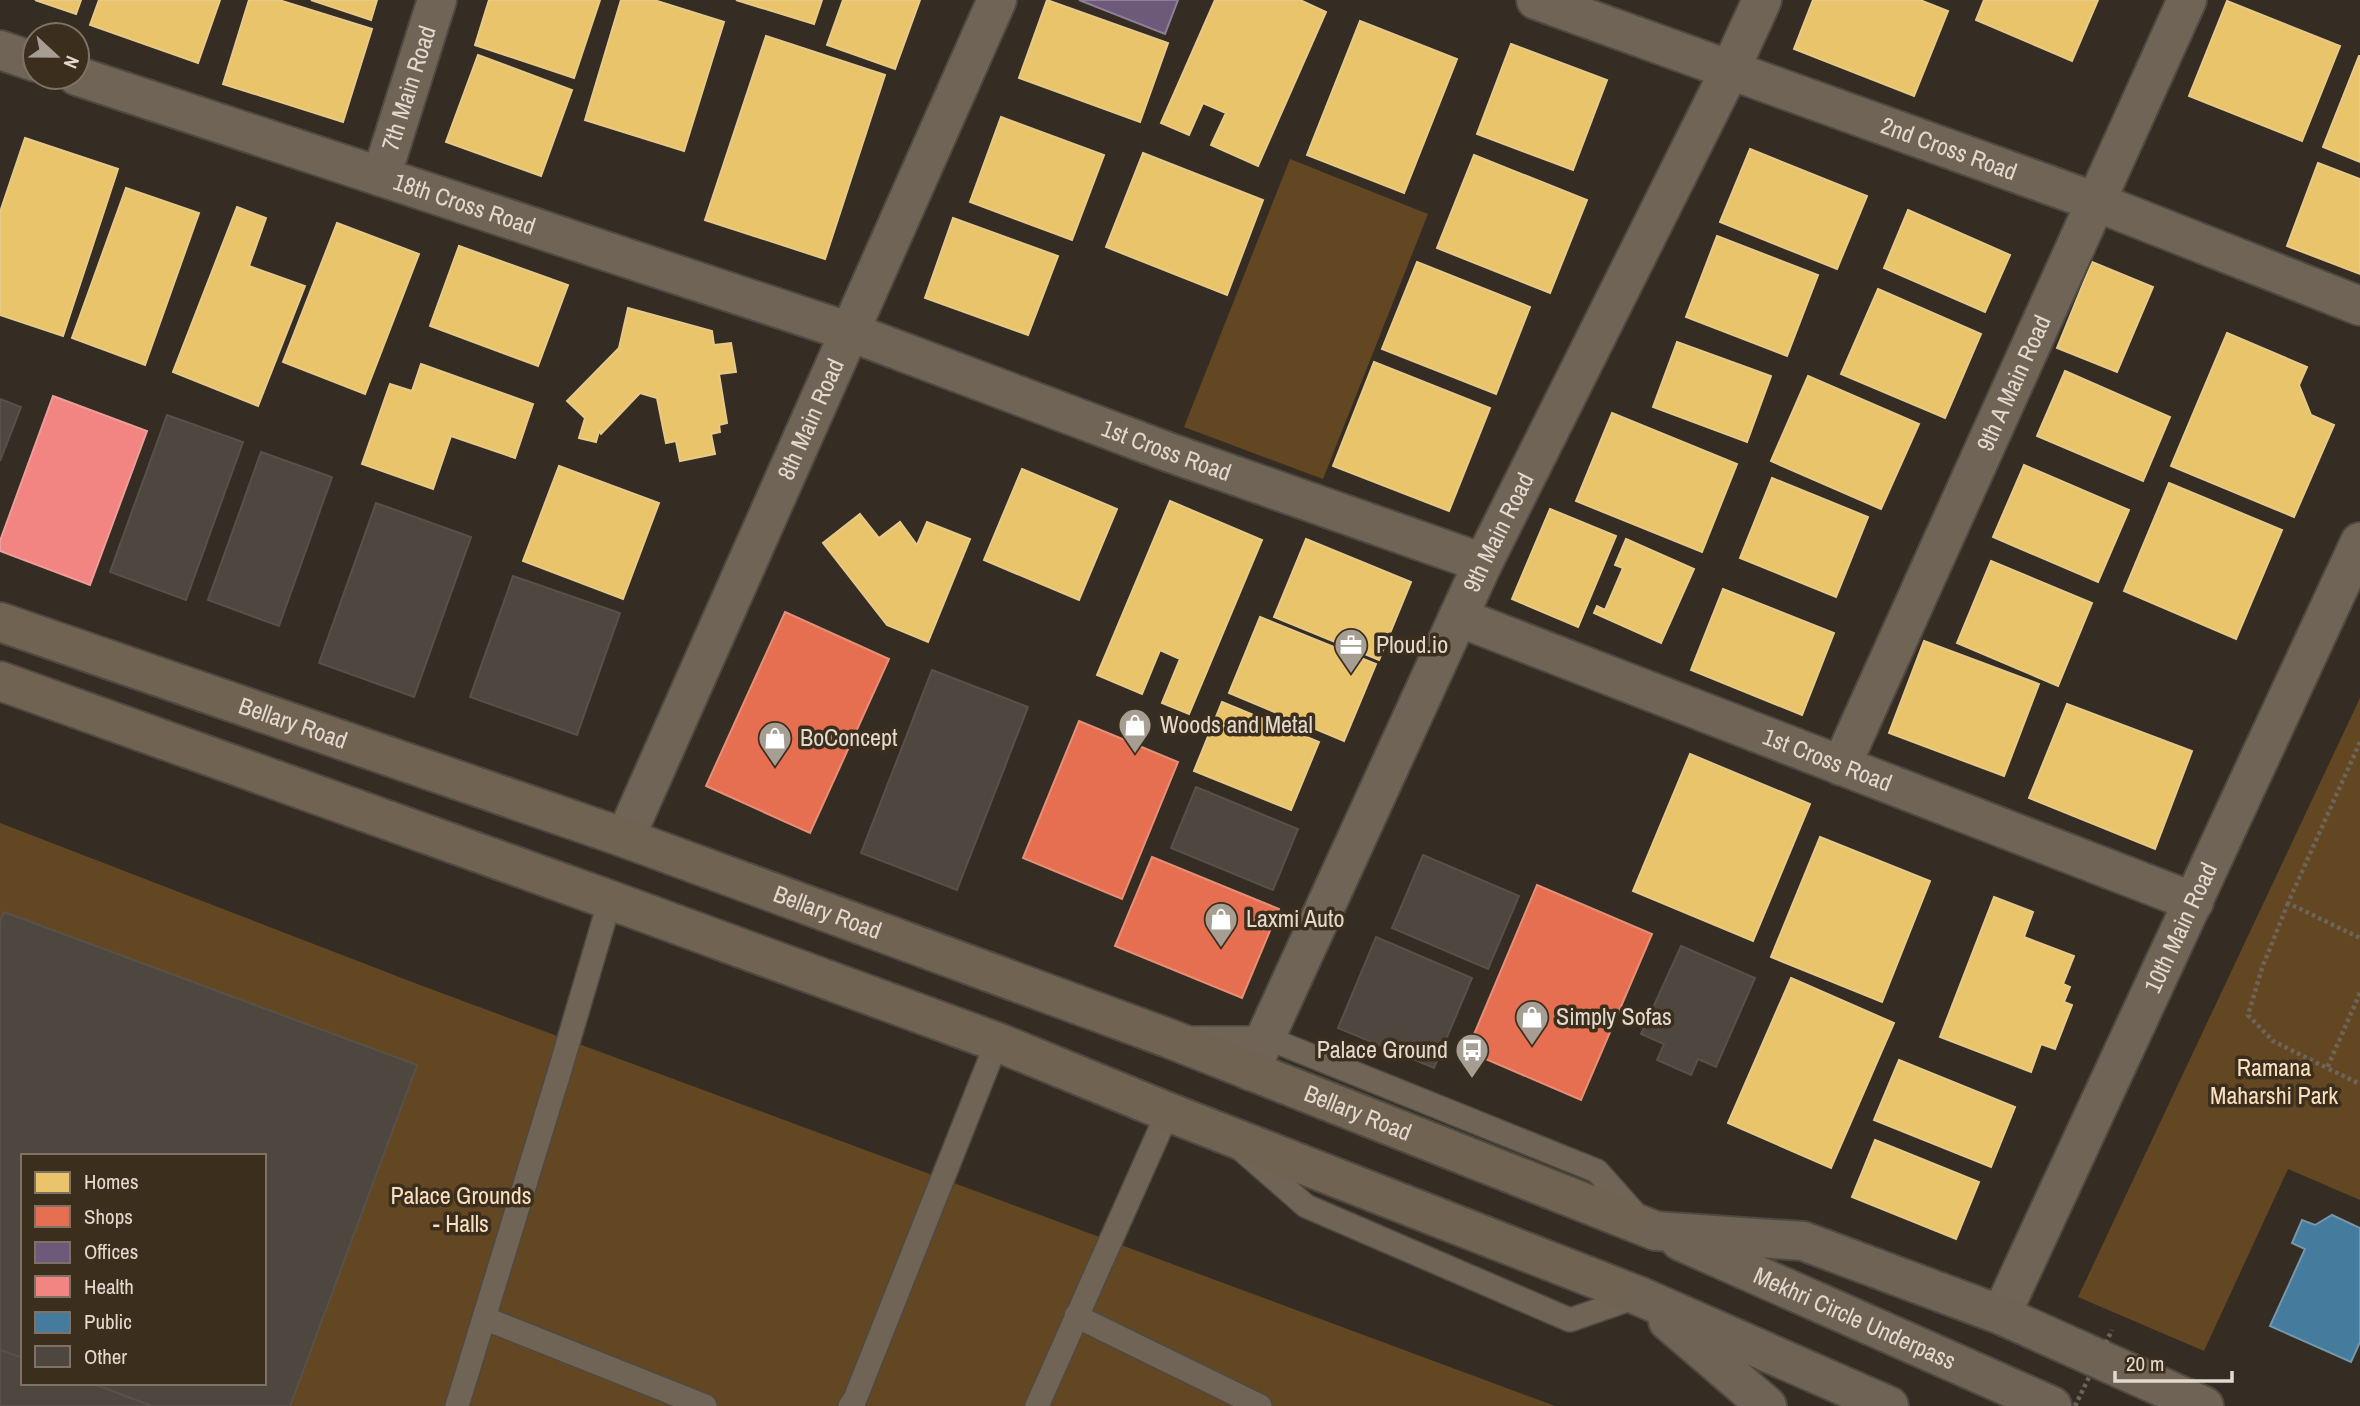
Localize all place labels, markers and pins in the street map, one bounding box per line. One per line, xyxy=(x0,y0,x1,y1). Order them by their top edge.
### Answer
office icon: Ploud.io xyxy=(1332,626,1370,675)
place label: Ploud.io xyxy=(1376,628,1448,660)
shop icon: Woods and Metal xyxy=(1116,706,1154,755)
place label: Woods and Metal xyxy=(1160,708,1313,740)
shop icon: BoConcept xyxy=(756,719,794,768)
place label: BoConcept xyxy=(800,721,898,753)
shop icon: Laxmi Auto xyxy=(1202,900,1240,949)
place label: Laxmi Auto xyxy=(1246,902,1344,934)
shop icon: Simply Sofas xyxy=(1513,998,1551,1047)
place label: Simply Sofas xyxy=(1556,1000,1672,1032)
bus stop icon: Palace Ground xyxy=(1453,1031,1491,1080)
place label: Palace Ground xyxy=(1317,1033,1448,1065)

